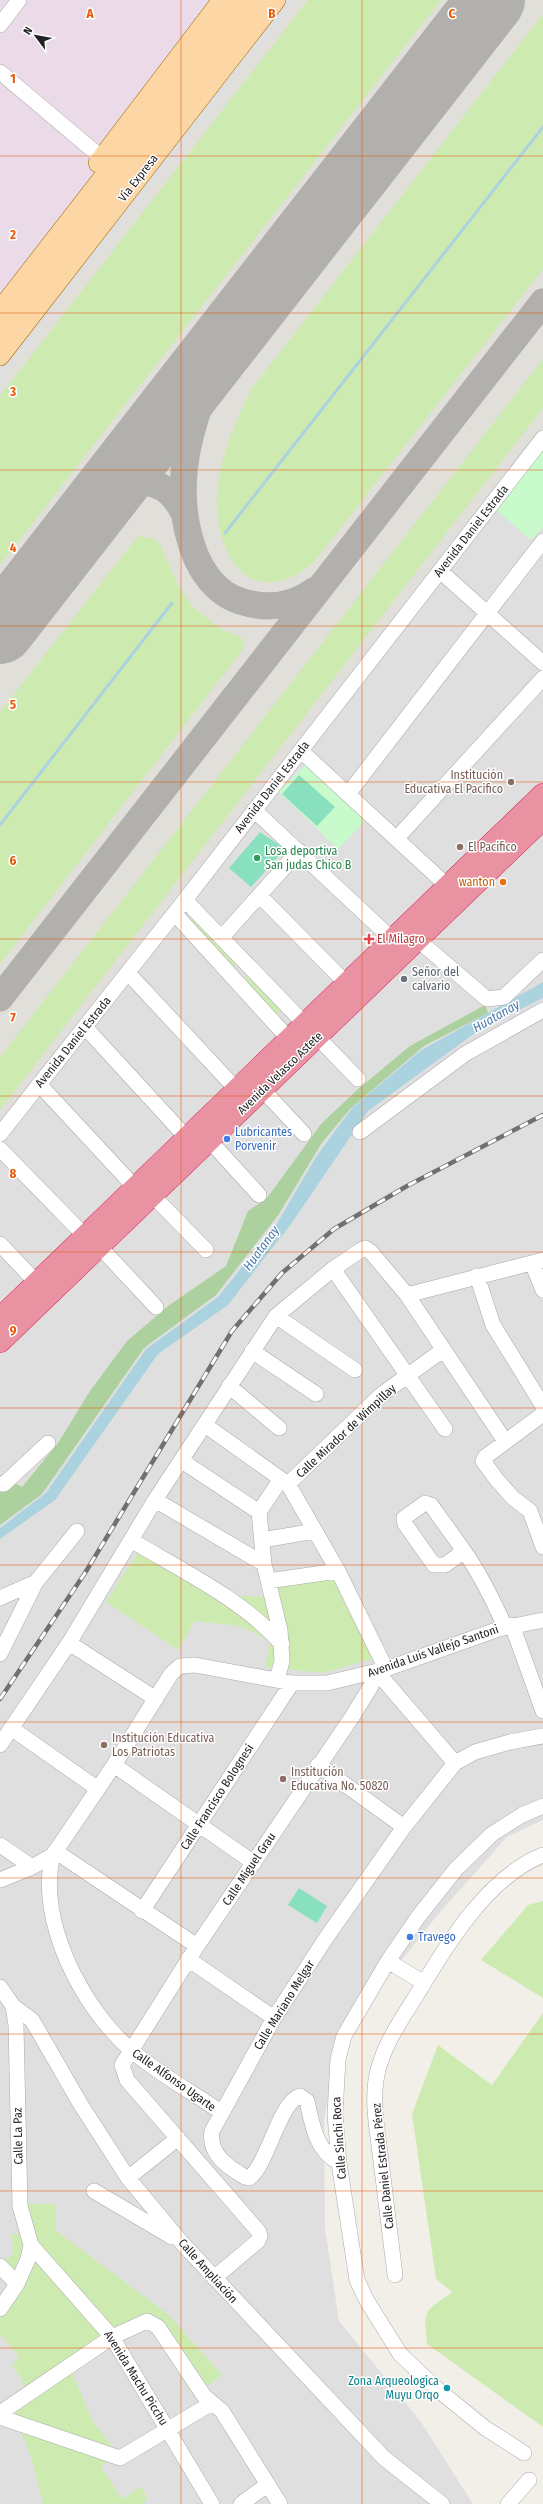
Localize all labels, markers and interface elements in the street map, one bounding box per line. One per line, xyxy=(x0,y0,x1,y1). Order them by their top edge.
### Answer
text: A xyxy=(85,6,94,21)
text: B xyxy=(268,6,276,21)
text: C xyxy=(449,6,456,21)
north arrow xyxy=(16,16,56,56)
text: N xyxy=(21,25,35,37)
text: 1 xyxy=(10,71,16,86)
street label: Vía Expresa xyxy=(115,152,161,204)
text: 2 xyxy=(9,227,16,242)
text: 3 xyxy=(9,384,16,399)
street label: Avenida Daniel Estrada xyxy=(431,482,511,580)
text: 4 xyxy=(10,540,17,555)
text: 5 xyxy=(10,697,16,712)
street label: Avenida Daniel Estrada xyxy=(232,738,312,836)
place label: Institución Educativa El Pacifico xyxy=(404,768,503,796)
marker: Institución Educativa El Pacifico xyxy=(506,777,516,787)
place label: El Pacifico xyxy=(468,840,517,854)
marker: El Pacifico xyxy=(455,842,465,852)
place label: Losa deportiva San judas Chico B xyxy=(265,844,352,872)
text: 6 xyxy=(10,853,17,868)
marker: Losa deportiva San judas Chico B xyxy=(252,853,262,863)
place label: wanton xyxy=(459,875,495,889)
marker: wanton xyxy=(498,877,508,887)
place label: El Milagro xyxy=(377,932,425,946)
marker: El Milagro xyxy=(364,934,374,944)
place label: Señor del calvario xyxy=(412,965,459,993)
marker: Señor del calvario xyxy=(399,974,409,984)
street label: Avenida Daniel Estrada xyxy=(32,994,114,1090)
water label: Huatanay xyxy=(470,996,523,1035)
text: 7 xyxy=(10,1010,16,1025)
street label: Avenida Velasco Astete xyxy=(235,1029,325,1117)
place label: Lubricantes Porvenir xyxy=(235,1125,292,1153)
marker: Lubricantes Porvenir xyxy=(222,1134,232,1144)
text: 8 xyxy=(10,1166,17,1181)
water label: Huatanay xyxy=(240,1222,283,1273)
text: 9 xyxy=(10,1323,17,1338)
street label: Calle Mirador de Wimpillay xyxy=(293,1381,399,1481)
street label: Avenida Luis Vallejo Santoni xyxy=(366,1622,500,1680)
place label: Institución Educativa Los Patriotas xyxy=(112,1731,214,1759)
marker: Institución Educativa Los Patriotas xyxy=(99,1740,109,1750)
street label: Calle Francisco Bolognesi xyxy=(178,1741,256,1853)
place label: Institución Educativa No. 50820 xyxy=(291,1765,389,1793)
marker: Institución Educativa No. 50820 xyxy=(278,1774,288,1784)
street label: Calle Miguel Grau xyxy=(219,1830,279,1908)
place label: Travego xyxy=(418,1930,456,1944)
marker: Travego xyxy=(405,1932,415,1942)
street label: Calle Mariano Melgar xyxy=(251,1957,318,2052)
street label: Calle Alfonso Ugarte xyxy=(129,2046,219,2114)
street label: Calle Sinchi Roca xyxy=(329,2096,349,2180)
street label: Calle Daniel Estrada Pérez xyxy=(369,2102,397,2230)
street label: Calle La Paz xyxy=(10,2107,25,2165)
street label: Calle Ampliación xyxy=(176,2236,240,2306)
street label: Avenida Machu Picchu xyxy=(101,2328,171,2428)
place label: Zona Arqueologica Muyu Orqo xyxy=(348,2374,439,2402)
marker: Zona Arqueologica Muyu Orqo xyxy=(442,2383,452,2393)

